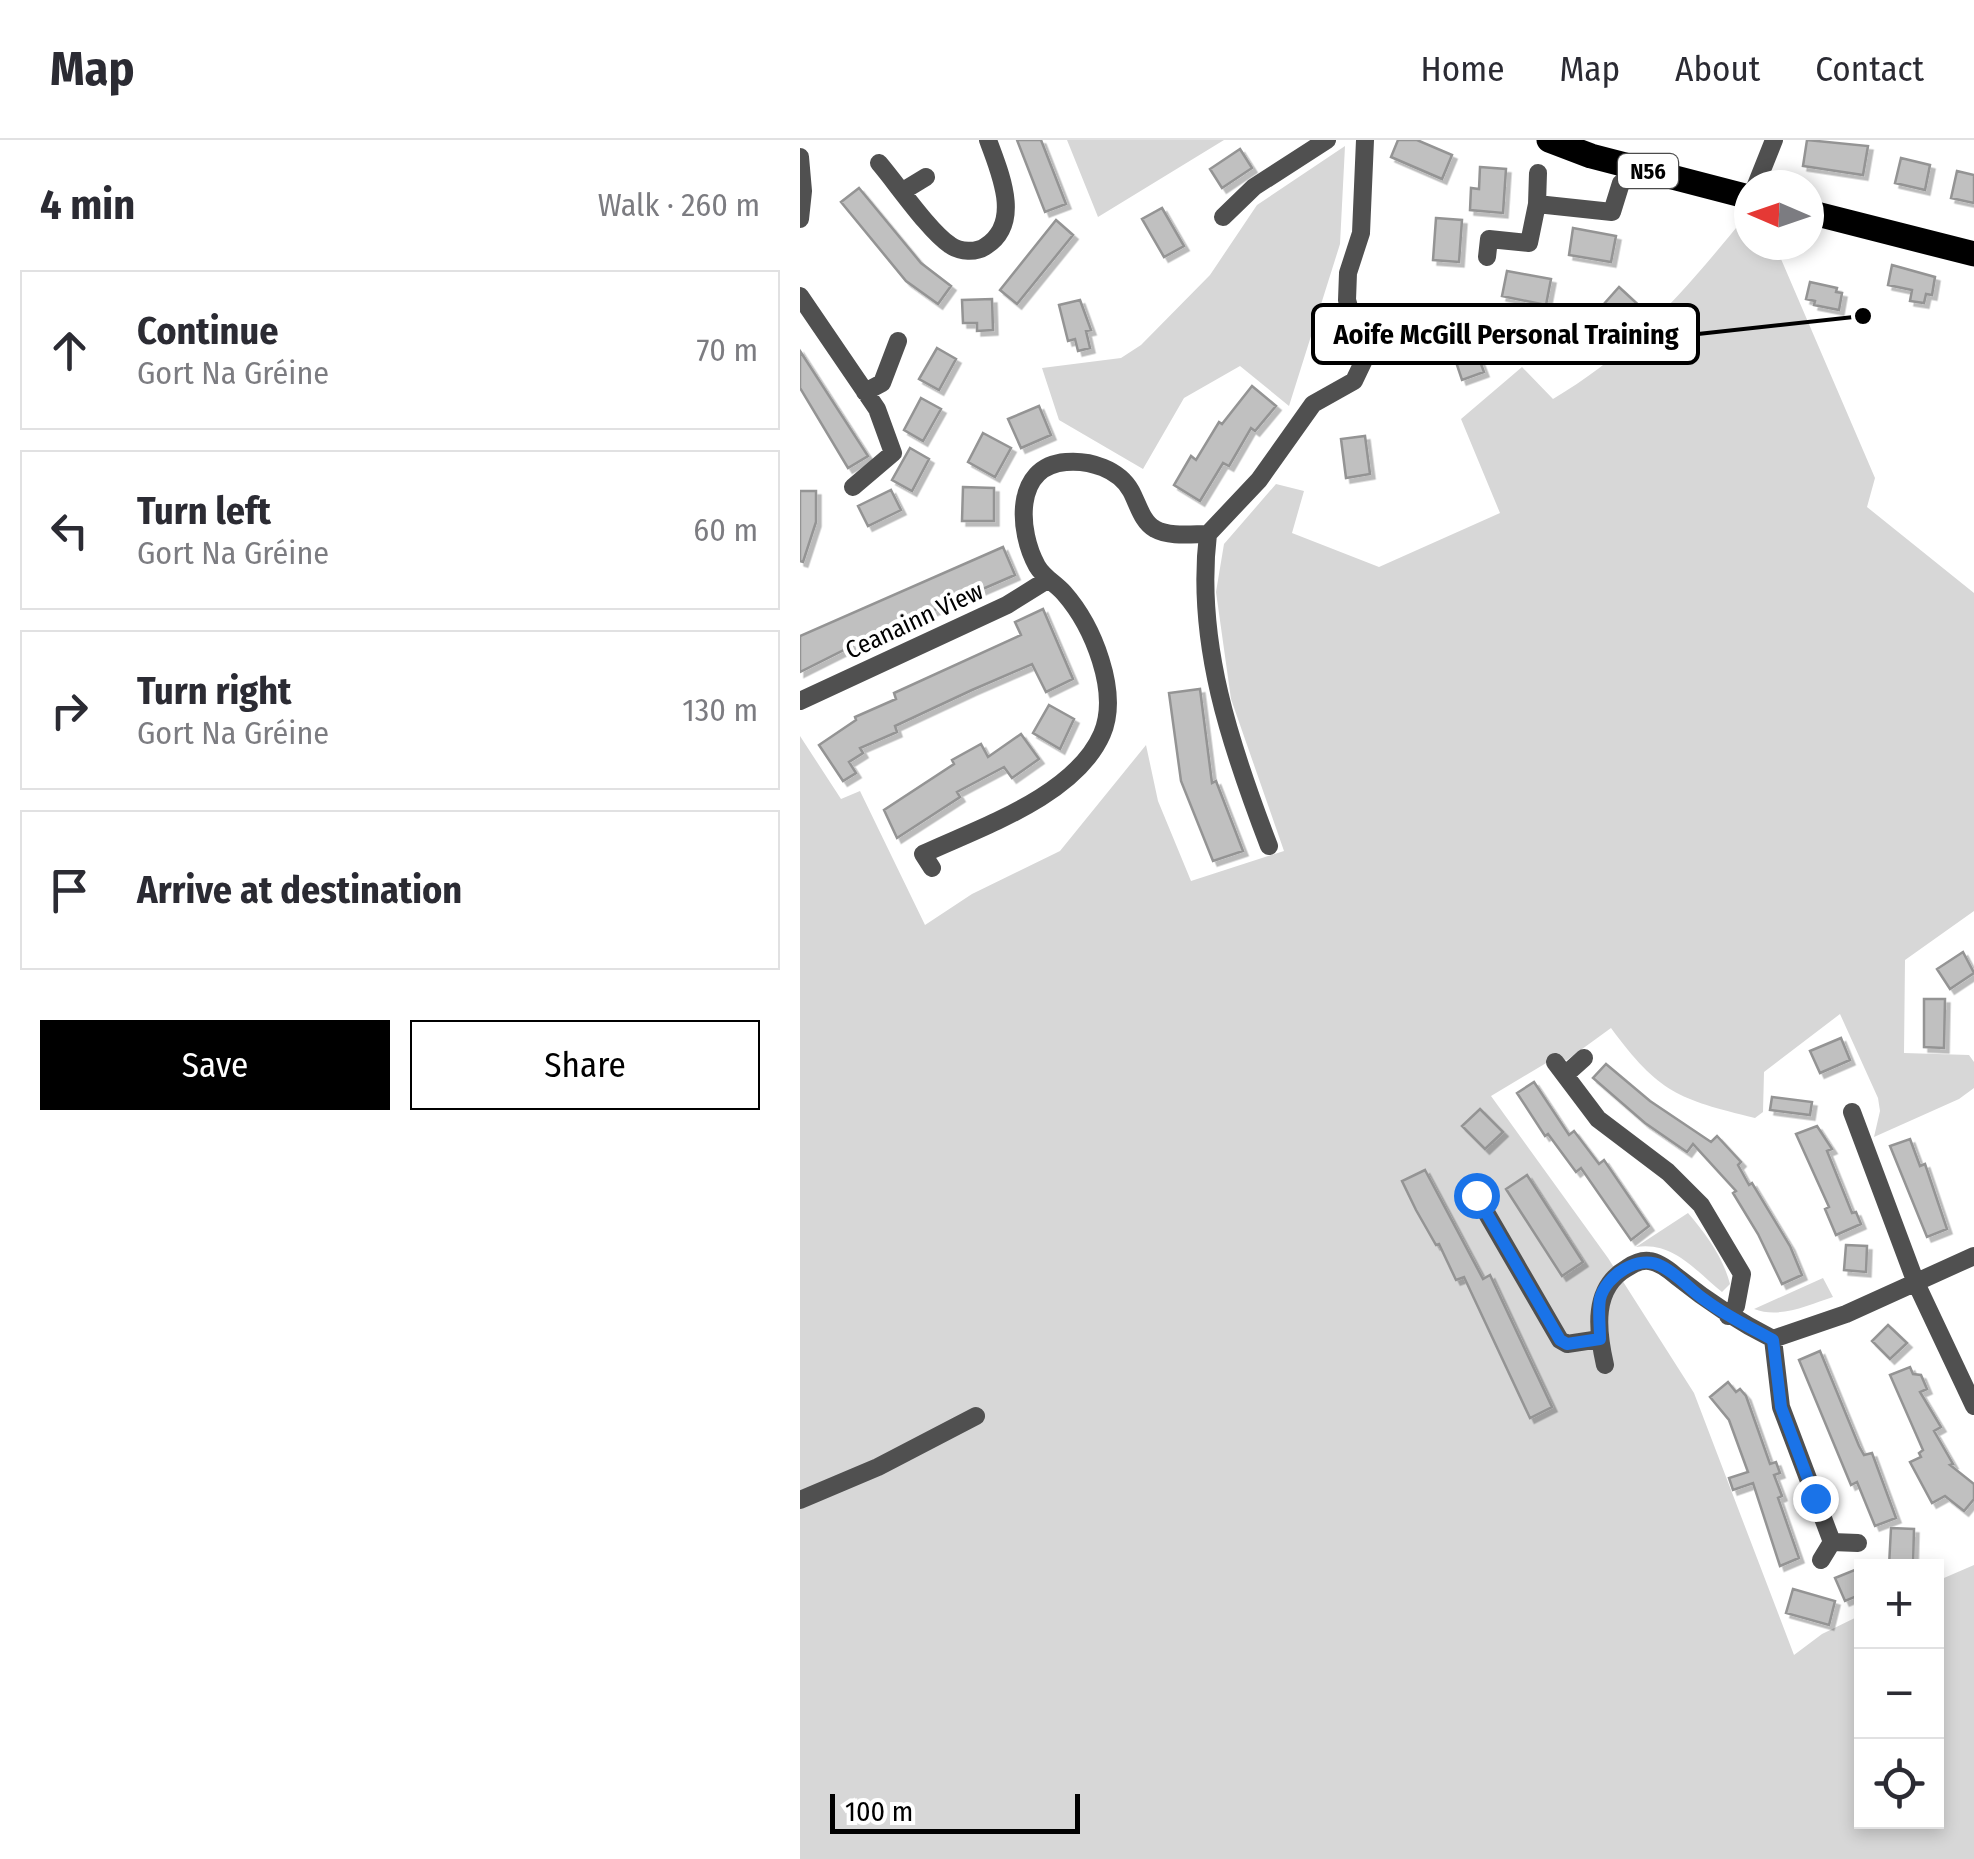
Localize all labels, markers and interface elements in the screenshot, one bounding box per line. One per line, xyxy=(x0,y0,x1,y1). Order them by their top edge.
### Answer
text: Map xyxy=(50,40,134,98)
text: Home xyxy=(1421,48,1504,90)
text: Map xyxy=(1559,48,1620,90)
text: About xyxy=(1675,48,1760,90)
text: Contact xyxy=(1815,48,1924,90)
road number: N56 xyxy=(1618,154,1678,188)
north arrow xyxy=(1734,170,1824,260)
text: 4 min xyxy=(40,180,135,230)
text: Walk · 260 m xyxy=(598,186,760,224)
callout: Aoife McGill Personal Training xyxy=(1313,305,1698,363)
text: Continue xyxy=(137,308,278,354)
text: Aoife McGill Personal Training xyxy=(1332,318,1679,351)
icon: ahead xyxy=(42,323,97,378)
text: 70 m xyxy=(697,331,758,369)
text: Gort Na Gréine xyxy=(137,354,329,392)
text: Turn left xyxy=(137,488,271,534)
icon: left xyxy=(42,503,97,558)
text: 60 m xyxy=(693,511,758,549)
text: Gort Na Gréine xyxy=(137,534,329,572)
street label: Ceanainn View xyxy=(841,576,988,666)
text: Turn right xyxy=(137,668,291,714)
icon: right xyxy=(42,683,97,738)
text: 130 m xyxy=(682,691,758,729)
text: Gort Na Gréine xyxy=(137,714,329,752)
icon: arrive xyxy=(42,863,97,918)
text: Arrive at destination xyxy=(137,867,462,913)
button: Save xyxy=(40,1020,390,1110)
button: Share xyxy=(410,1020,760,1110)
route start xyxy=(1454,1173,1500,1219)
route end xyxy=(1793,1476,1839,1522)
map controls xyxy=(1854,1559,1944,1829)
button: + xyxy=(1854,1559,1944,1649)
button: − xyxy=(1854,1649,1944,1739)
button: locate xyxy=(1854,1739,1944,1829)
scale bar xyxy=(830,1789,1080,1834)
text: 100 m xyxy=(845,1795,913,1828)

